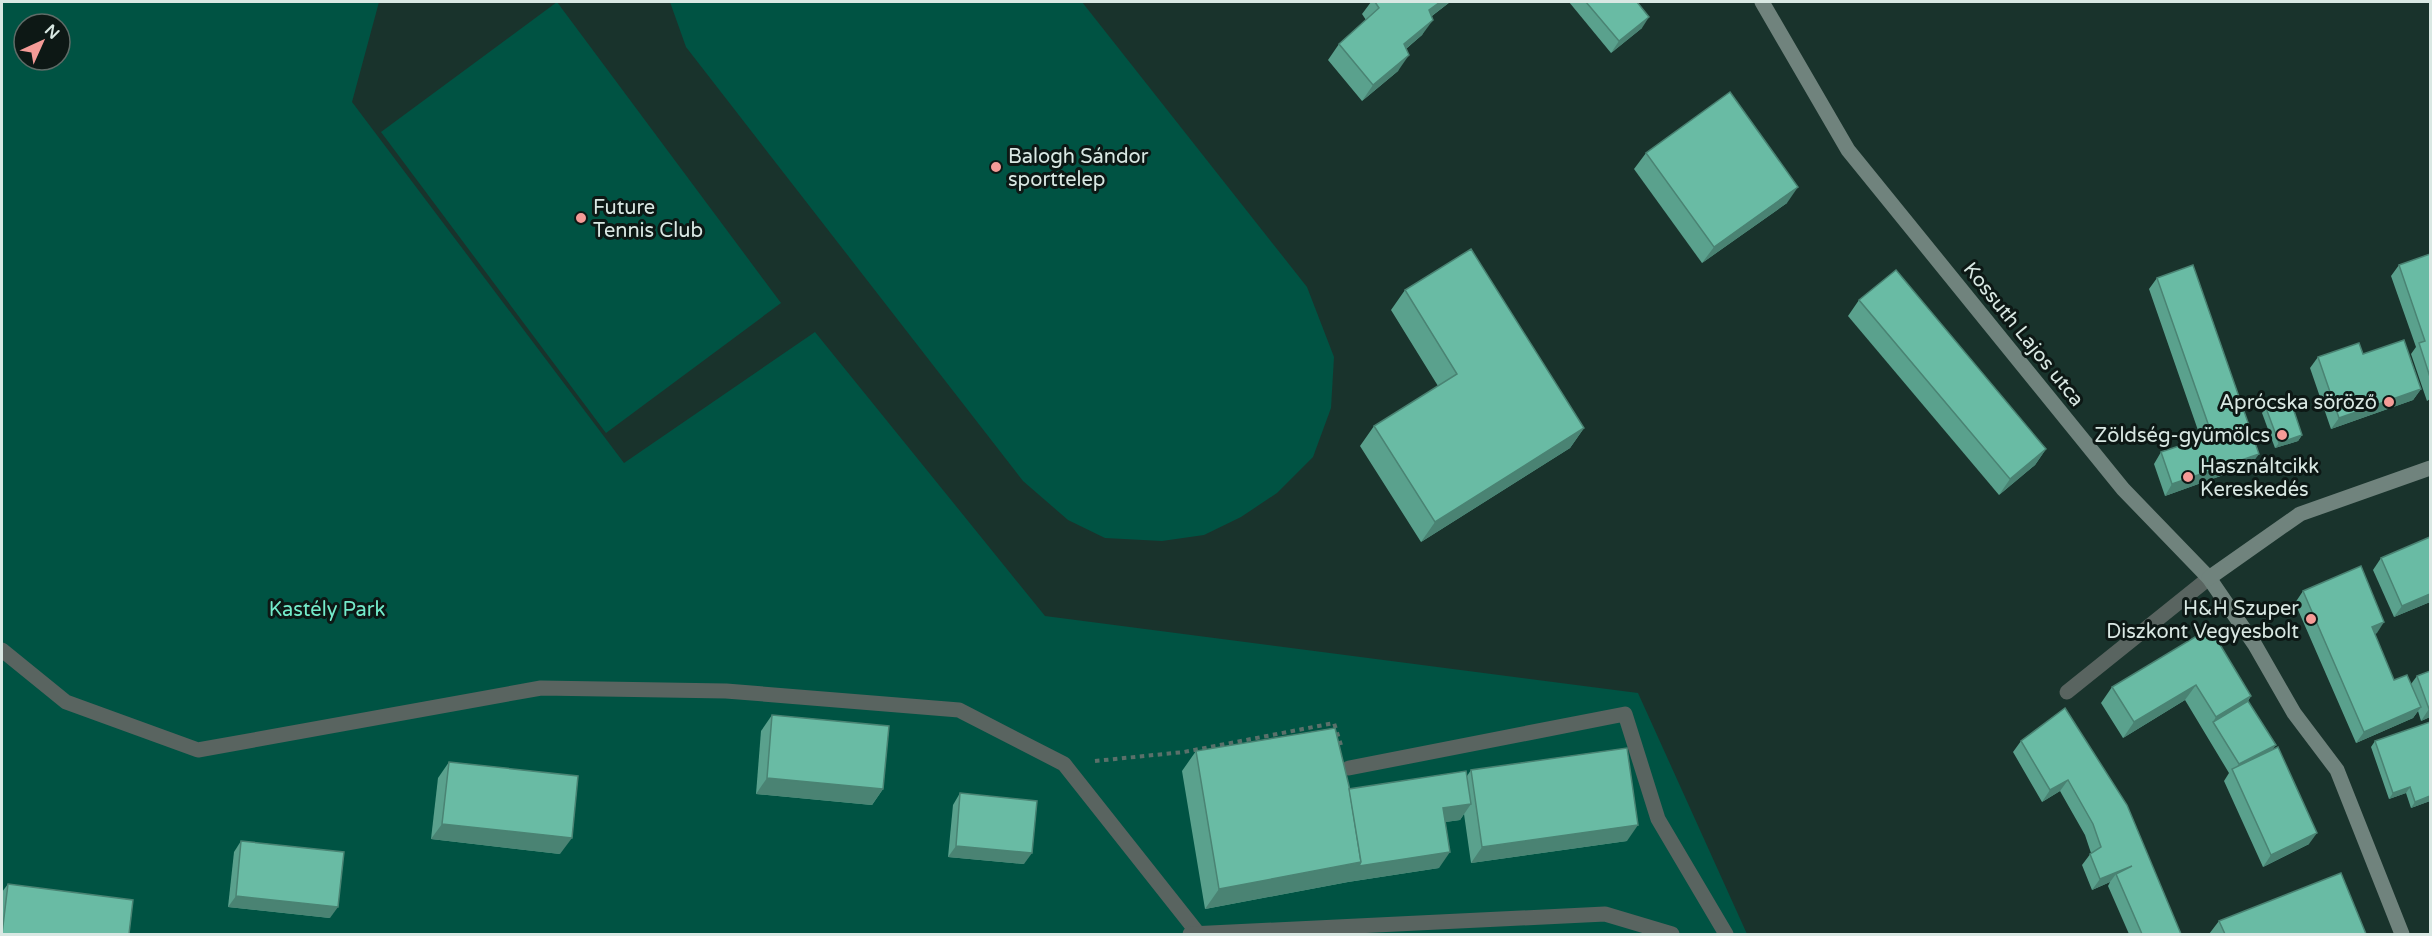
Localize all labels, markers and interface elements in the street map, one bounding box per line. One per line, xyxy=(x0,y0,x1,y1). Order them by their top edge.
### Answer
north arrow xyxy=(12,12,72,72)
text: N xyxy=(40,20,64,44)
place label: Balogh Sándor sporttelep xyxy=(1008,145,1149,192)
marker: Balogh Sándor sporttelep xyxy=(989,160,1003,174)
place label: Future Tennis Club xyxy=(593,196,703,243)
marker: Future Tennis Club xyxy=(574,211,588,225)
street label: Kossuth Lajos utca xyxy=(1958,258,2089,411)
place label: Aprócska söröző xyxy=(2219,391,2377,415)
marker: Aprócska söröző xyxy=(2382,395,2396,409)
place label: Zöldség-gyümölcs xyxy=(2094,424,2270,448)
marker: Zöldség-gyümölcs xyxy=(2275,428,2289,442)
place label: Használtcikk Kereskedés xyxy=(2200,455,2319,502)
marker: Használtcikk Kereskedés xyxy=(2181,470,2195,484)
place label: H&H Szuper Diszkont Vegyesbolt xyxy=(2106,597,2299,644)
park label: Kastély Park xyxy=(269,598,385,622)
marker: H&H Szuper Diszkont Vegyesbolt xyxy=(2304,612,2318,626)

